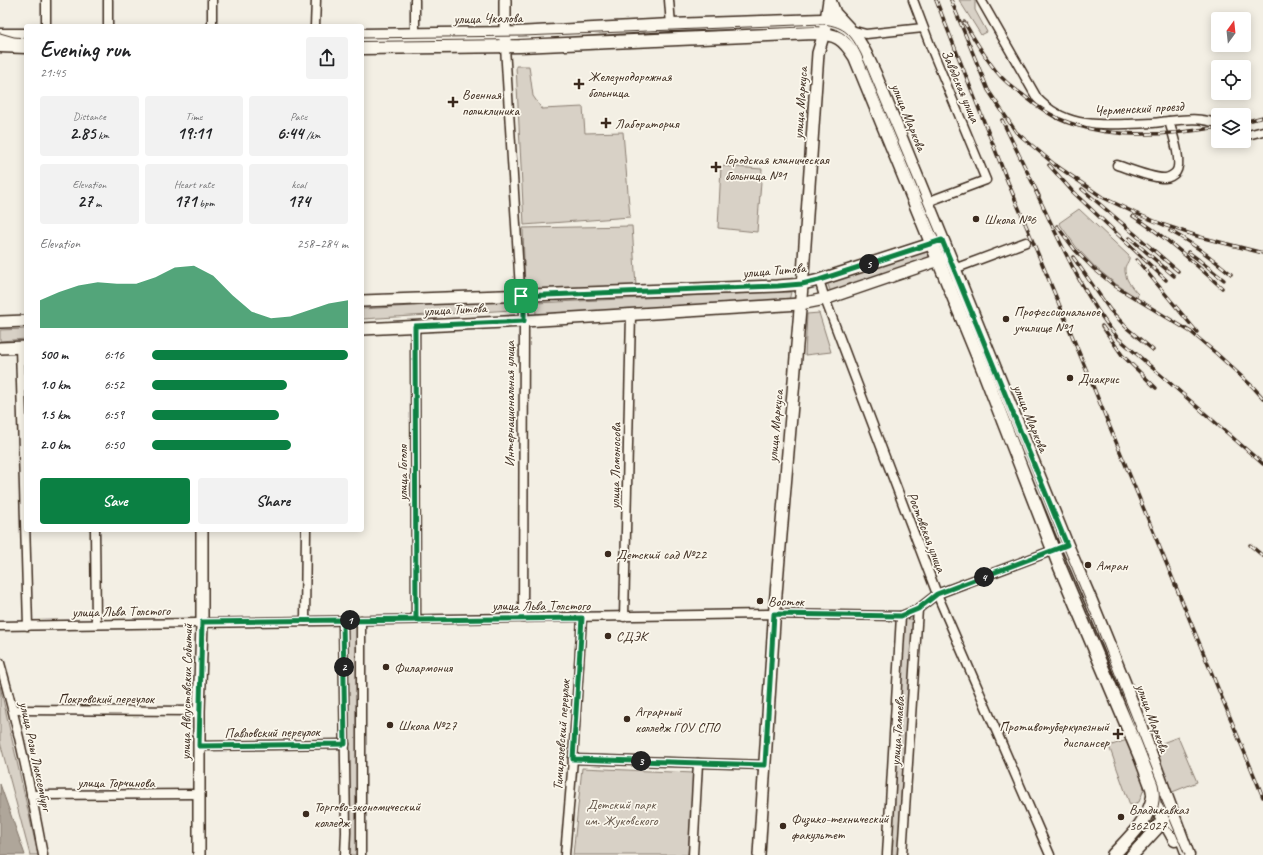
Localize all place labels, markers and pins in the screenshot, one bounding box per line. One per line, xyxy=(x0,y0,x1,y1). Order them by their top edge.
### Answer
place label: Железнодорожная больница xyxy=(588,68,672,101)
marker: Железнодорожная больница xyxy=(573,78,585,90)
place label: Военная поликлиника xyxy=(462,86,520,119)
marker: Военная поликлиника xyxy=(447,96,459,108)
place label: Лаборатория xyxy=(615,115,680,132)
marker: Лаборатория xyxy=(600,117,612,129)
place label: Городская клиническая больница №1 xyxy=(725,151,830,184)
marker: Городская клиническая больница №1 xyxy=(710,161,722,173)
place label: Школа №6 xyxy=(984,211,1037,228)
marker: Школа №6 xyxy=(971,214,981,224)
pin: 5 xyxy=(859,254,879,274)
pin xyxy=(504,279,538,313)
place label: Профессиональное училище №1 xyxy=(1013,303,1101,336)
marker: Профессиональное училище №1 xyxy=(1001,314,1011,324)
place label: Диакрис xyxy=(1078,370,1120,387)
marker: Диакрис xyxy=(1065,373,1075,383)
place label: Детский сад №22 xyxy=(616,546,708,563)
marker: Детский сад №22 xyxy=(603,549,613,559)
place label: Амран xyxy=(1096,557,1129,574)
marker: Амран xyxy=(1083,560,1093,570)
pin: 4 xyxy=(974,567,994,587)
place label: Восток xyxy=(768,593,805,610)
marker: Восток xyxy=(755,596,765,606)
pin: 1 xyxy=(340,610,360,630)
place label: СДЭК xyxy=(616,628,650,645)
marker: СДЭК xyxy=(603,631,613,641)
pin: 2 xyxy=(334,657,354,677)
place label: Филармония xyxy=(394,659,454,676)
marker: Филармония xyxy=(381,662,391,672)
place label: Аграрный колледж ГОУ СПО xyxy=(635,703,722,736)
marker: Аграрный колледж ГОУ СПО xyxy=(622,714,632,724)
place label: Школа №27 xyxy=(398,717,457,734)
place label: Противотуберкулезный диспансер xyxy=(999,718,1110,751)
marker: Школа №27 xyxy=(385,720,395,730)
marker: Противотуберкулезный диспансер xyxy=(1112,728,1124,740)
pin: 3 xyxy=(631,751,651,771)
place label: Торгово-экономический колледж xyxy=(314,798,421,831)
place label: Владикавказ 362027 xyxy=(1129,801,1189,834)
marker: Торгово-экономический колледж xyxy=(301,809,311,819)
place label: Физико-технический факультет xyxy=(791,810,890,843)
marker: Владикавказ 362027 xyxy=(1116,812,1126,822)
marker: Физико-технический факультет xyxy=(778,821,788,831)

